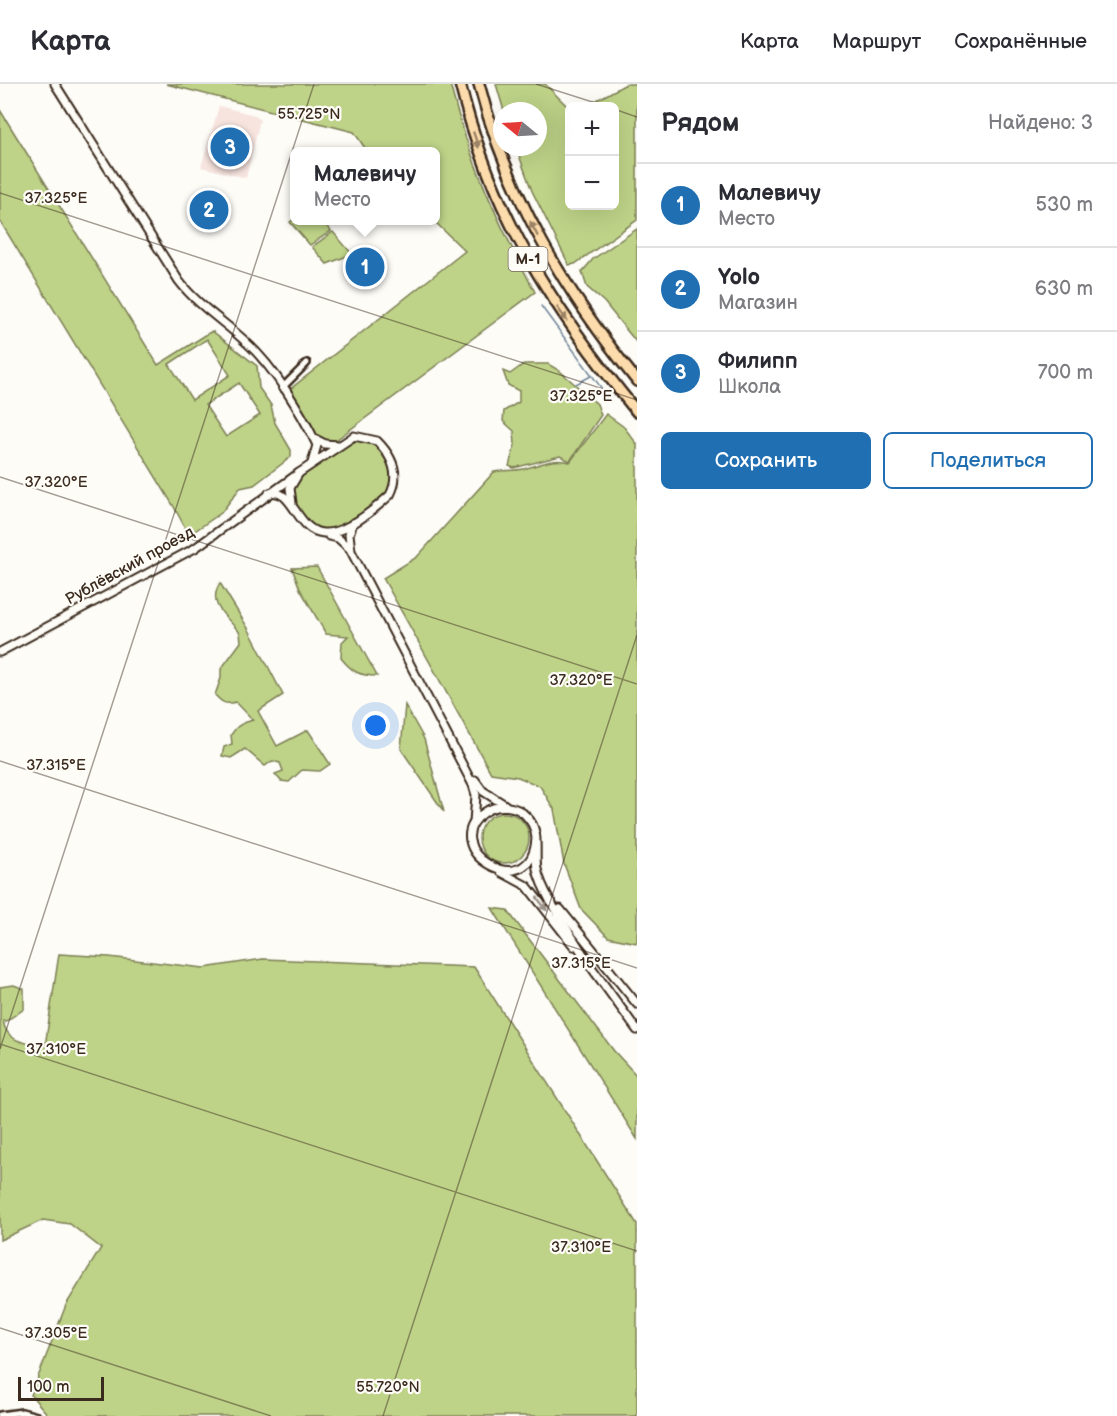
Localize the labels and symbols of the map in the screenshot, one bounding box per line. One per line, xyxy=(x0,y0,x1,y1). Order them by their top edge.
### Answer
north arrow xyxy=(493,102,547,156)
text: 55.725°N xyxy=(278,105,340,124)
pin: 3 xyxy=(210,124,250,170)
one-way arrow xyxy=(472,131,482,149)
pin: 2 xyxy=(190,188,228,232)
text: 37.325°E xyxy=(25,189,88,208)
one-way arrow xyxy=(529,220,539,238)
pin: 1 xyxy=(346,244,385,290)
road number: М-1 xyxy=(508,247,548,271)
one-way arrow xyxy=(556,306,568,322)
text: 37.325°E xyxy=(550,387,613,406)
text: 37.320°E xyxy=(24,473,88,492)
street label: Рублёвский проезд xyxy=(62,523,198,609)
text: 37.320°E xyxy=(549,671,613,690)
your location xyxy=(361,711,390,740)
text: 37.315°E xyxy=(26,756,86,775)
one-way arrow xyxy=(536,897,548,912)
text: 37.315°E xyxy=(551,954,611,973)
text: 37.310°E xyxy=(26,1040,86,1059)
text: 37.310°E xyxy=(551,1238,611,1257)
text: 37.305°E xyxy=(25,1324,87,1343)
scale bar xyxy=(18,1374,104,1402)
text: 55.720°N xyxy=(356,1378,420,1397)

